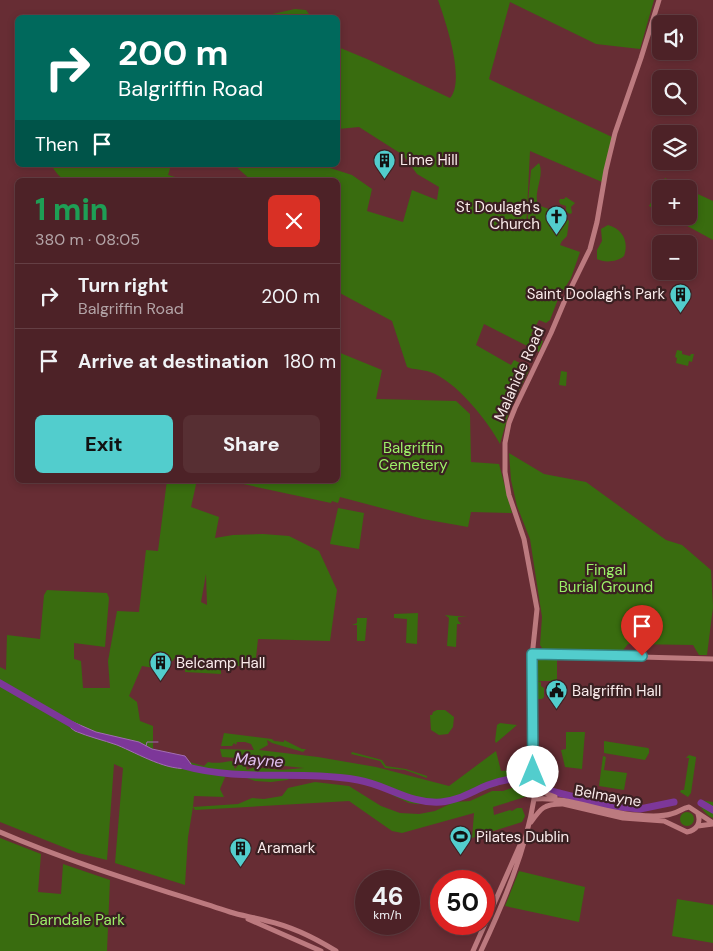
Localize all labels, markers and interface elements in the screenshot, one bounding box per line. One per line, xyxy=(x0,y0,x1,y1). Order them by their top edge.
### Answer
map controls xyxy=(652,15,697,280)
button: sound xyxy=(652,15,697,60)
text: 200 m xyxy=(118,30,229,76)
icon: right xyxy=(35,35,100,100)
button: search xyxy=(652,70,697,115)
text: Balgriffin Road xyxy=(118,74,263,103)
button: layers xyxy=(652,125,697,170)
icon: arrive xyxy=(88,130,116,158)
text: Then xyxy=(35,132,78,157)
building icon: Lime Hill xyxy=(372,148,396,179)
place label: Lime Hill xyxy=(400,150,458,170)
button: + xyxy=(652,180,697,225)
text: 1 min xyxy=(35,190,108,229)
button: close xyxy=(268,195,320,247)
place label: St Doulagh's Church xyxy=(456,197,540,234)
church icon: St Doulagh's Church xyxy=(544,204,568,235)
text: 380 m · 08:05 xyxy=(35,229,140,250)
button: − xyxy=(652,235,697,280)
text: Turn right xyxy=(78,273,168,298)
icon: right xyxy=(35,282,63,310)
building icon: Saint Doolagh's Park xyxy=(669,282,693,313)
text: 200 m xyxy=(261,284,320,309)
place label: Saint Doolagh's Park xyxy=(527,284,665,304)
text: Balgriffin Road xyxy=(78,298,184,319)
street label: Malahide Road xyxy=(489,324,549,424)
icon: arrive xyxy=(35,347,63,375)
text: Arrive at destination xyxy=(78,349,269,374)
text: 180 m xyxy=(284,349,336,374)
button: Exit xyxy=(35,415,173,473)
button: Share xyxy=(183,415,320,473)
park label: Balgriffin Cemetery xyxy=(379,438,448,475)
park label: Fingal Burial Ground xyxy=(559,560,653,597)
pin xyxy=(621,605,663,656)
icon: arrive xyxy=(628,612,656,640)
building icon: Belcamp Hall xyxy=(148,651,172,682)
place label: Belcamp Hall xyxy=(176,653,265,673)
public building icon: Balgriffin Hall xyxy=(544,679,568,710)
place label: Balgriffin Hall xyxy=(572,681,661,701)
position arrow xyxy=(506,745,558,797)
water label: Mayne xyxy=(234,748,284,772)
street label: Belmayne xyxy=(573,780,643,812)
sports icon: Pilates Dublin xyxy=(448,825,472,856)
place label: Pilates Dublin xyxy=(476,827,569,847)
building icon: Aramark xyxy=(229,836,253,867)
place label: Aramark xyxy=(257,838,316,858)
speed limit sign: 50 xyxy=(430,870,495,935)
text: 46 xyxy=(371,880,404,913)
text: km/h xyxy=(373,907,402,923)
park label: Darndale Park xyxy=(29,910,125,930)

